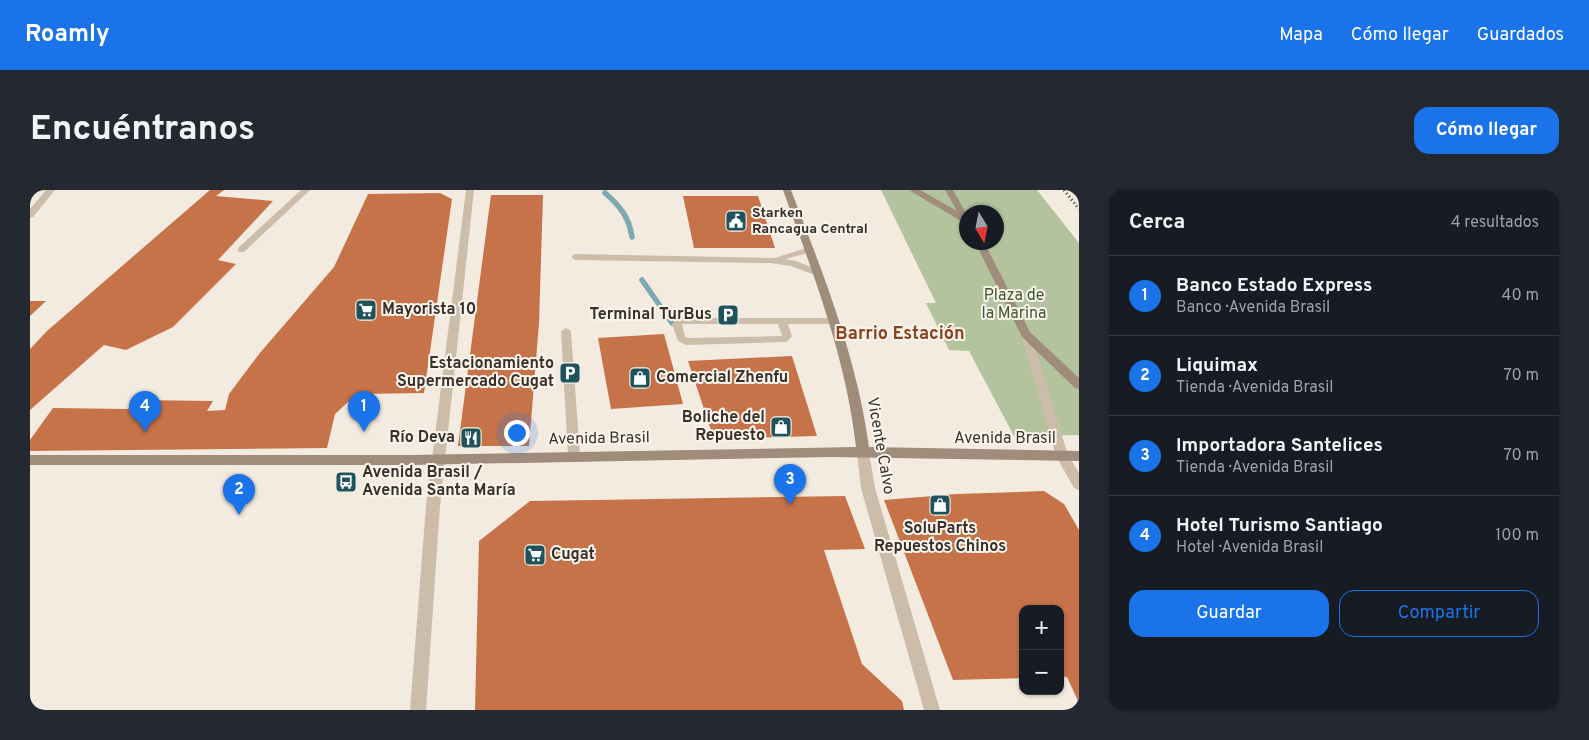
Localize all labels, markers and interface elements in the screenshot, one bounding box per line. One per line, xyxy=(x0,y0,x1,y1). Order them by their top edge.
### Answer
text: Roamly xyxy=(25,20,110,50)
text: Mapa xyxy=(1279,24,1323,47)
text: Cómo llegar xyxy=(1351,24,1449,47)
text: Guardados xyxy=(1477,24,1564,47)
button: Cómo llegar xyxy=(1414,107,1559,154)
text: Encuéntranos xyxy=(30,108,255,152)
place label: Starken Rancagua Central xyxy=(752,205,868,238)
north arrow xyxy=(959,205,1004,250)
public building icon: Starken Rancagua Central xyxy=(724,209,748,233)
text: Cerca xyxy=(1129,209,1185,236)
text: 4 resultados xyxy=(1451,213,1539,233)
text: Banco Estado Express xyxy=(1176,274,1372,298)
park label: Plaza de la Marina xyxy=(981,286,1047,324)
text: 1 xyxy=(1142,286,1148,306)
text: 40 m xyxy=(1501,286,1539,306)
supermarket icon: Mayorista 10 xyxy=(354,298,378,322)
text: Banco · Avenida Brasil xyxy=(1176,298,1330,318)
place label: Mayorista 10 xyxy=(382,300,476,320)
parking icon: Terminal TurBus xyxy=(716,303,740,327)
place label: Terminal TurBus xyxy=(590,305,712,325)
district label: Barrio Estación xyxy=(835,323,965,346)
place label: Estacionamiento Supermercado Cugat xyxy=(397,354,554,392)
text: Liquimax xyxy=(1176,354,1258,378)
parking icon: Estacionamiento Supermercado Cugat xyxy=(558,361,582,385)
shop icon: Comercial Zhenfu xyxy=(628,366,652,390)
text: 2 xyxy=(1140,366,1150,386)
text: 70 m xyxy=(1504,366,1539,386)
place label: Comercial Zhenfu xyxy=(656,368,788,388)
text: Tienda · Avenida Brasil xyxy=(1176,378,1333,398)
pin: 4 xyxy=(129,391,161,432)
pin: 1 xyxy=(348,391,380,432)
street label: Vicente Calvo xyxy=(862,396,898,496)
place label: Boliche del Repuesto xyxy=(682,408,765,446)
shop icon: Boliche del Repuesto xyxy=(769,415,793,439)
your location xyxy=(504,420,530,446)
restaurant icon: Río Deva xyxy=(459,426,483,450)
place label: Río Deva xyxy=(389,428,455,448)
street label: Avenida Brasil xyxy=(548,428,650,450)
street label: Avenida Brasil xyxy=(954,429,1056,449)
text: Importadora Santelices xyxy=(1176,434,1383,458)
text: 3 xyxy=(1140,446,1150,466)
text: 70 m xyxy=(1504,446,1539,466)
text: Tienda · Avenida Brasil xyxy=(1176,458,1333,478)
place label: Avenida Brasil / Avenida Santa María xyxy=(362,463,516,501)
pin: 3 xyxy=(774,464,806,505)
bus stop icon: Avenida Brasil / Avenida Santa María xyxy=(334,470,358,494)
pin: 2 xyxy=(223,474,255,515)
shop icon: SoluParts Repuestos Chinos xyxy=(928,493,952,517)
text: Hotel Turismo Santiago xyxy=(1176,514,1383,538)
place label: SoluParts Repuestos Chinos xyxy=(874,519,1006,557)
text: 4 xyxy=(1140,526,1150,546)
text: 100 m xyxy=(1495,526,1539,546)
text: Hotel · Avenida Brasil xyxy=(1176,538,1323,558)
supermarket icon: Cugat xyxy=(523,543,547,567)
place label: Cugat xyxy=(551,545,595,565)
button: Guardar xyxy=(1129,590,1329,637)
button: Compartir xyxy=(1339,590,1539,637)
map controls xyxy=(1019,605,1064,695)
button: + xyxy=(1019,605,1064,650)
button: − xyxy=(1019,650,1064,695)

